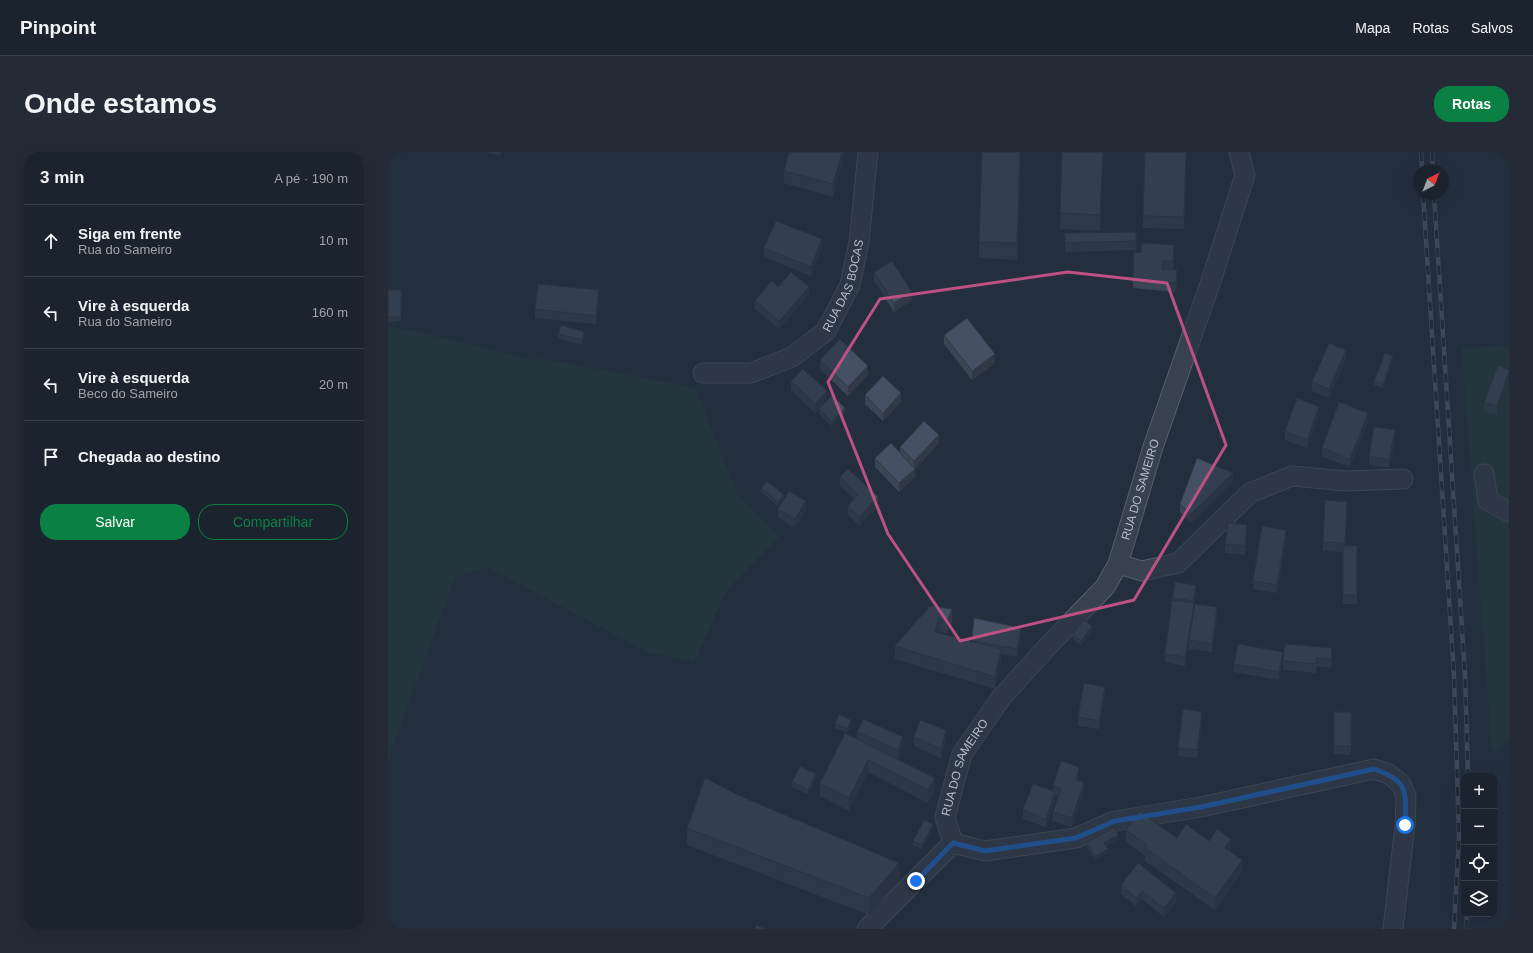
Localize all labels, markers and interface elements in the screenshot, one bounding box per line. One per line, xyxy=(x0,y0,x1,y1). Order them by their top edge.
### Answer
text: Pinpoint xyxy=(20,17,96,38)
text: Mapa xyxy=(1355,20,1390,36)
text: Rotas xyxy=(1412,20,1449,36)
text: Salvos xyxy=(1471,20,1513,36)
button: Rotas xyxy=(1434,86,1509,122)
text: Onde estamos xyxy=(24,88,217,119)
north arrow xyxy=(1413,164,1449,200)
text: 3 min xyxy=(40,168,84,187)
text: A pé · 190 m xyxy=(274,171,348,186)
text: Siga em frente xyxy=(78,225,181,242)
icon: ahead xyxy=(40,230,62,252)
text: 10 m xyxy=(319,233,348,248)
street label: RUA DAS BOCAS xyxy=(820,238,866,334)
text: Rua do Sameiro xyxy=(78,242,172,257)
text: Vire à esquerda xyxy=(78,297,189,314)
icon: left xyxy=(40,302,62,324)
text: 160 m xyxy=(312,305,348,320)
text: Rua do Sameiro xyxy=(78,314,172,329)
text: Vire à esquerda xyxy=(78,369,189,386)
icon: left xyxy=(40,374,62,396)
text: 20 m xyxy=(319,377,348,392)
text: Beco do Sameiro xyxy=(78,386,178,401)
street label: RUA DO SAMEIRO xyxy=(1119,437,1162,542)
icon: arrive xyxy=(40,446,62,468)
text: Chegada ao destino xyxy=(78,448,221,465)
button: Salvar xyxy=(40,504,190,540)
button: Compartilhar xyxy=(198,504,348,540)
street label: RUA DO SAMEIRO xyxy=(939,716,991,817)
map controls xyxy=(1461,773,1497,917)
button: + xyxy=(1461,773,1497,809)
button: − xyxy=(1461,809,1497,845)
route start xyxy=(1396,816,1414,834)
button: locate xyxy=(1461,845,1497,881)
route end xyxy=(907,872,925,890)
button: layers xyxy=(1461,881,1497,917)

